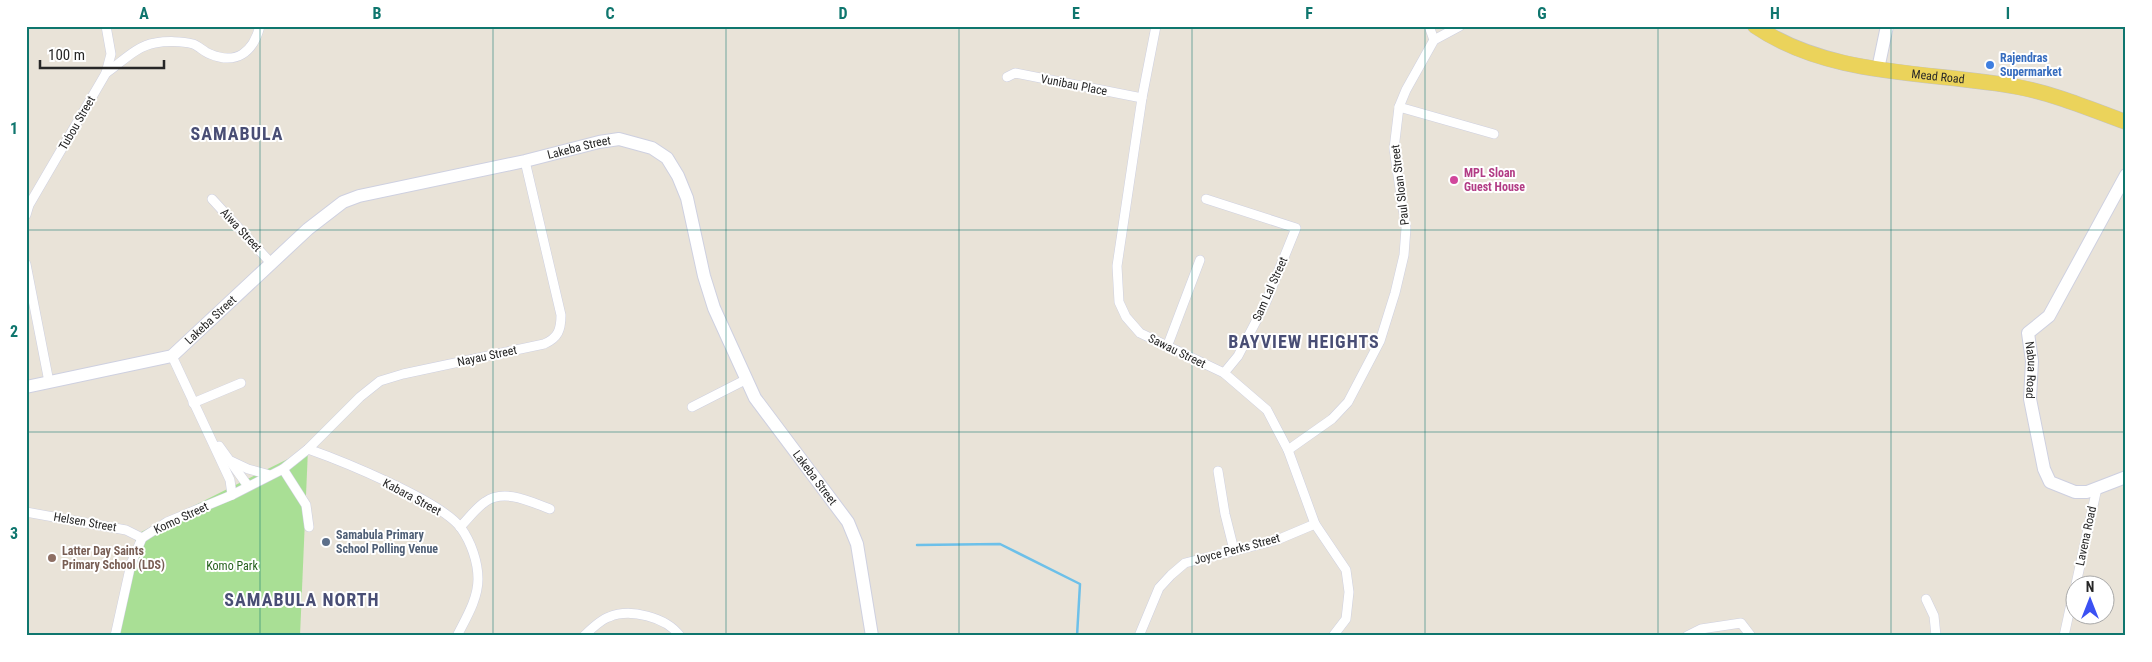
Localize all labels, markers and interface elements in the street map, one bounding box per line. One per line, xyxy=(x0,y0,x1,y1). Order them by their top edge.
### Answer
text: A xyxy=(139,4,149,23)
text: B xyxy=(373,4,382,23)
text: C xyxy=(605,4,615,23)
text: D xyxy=(838,4,848,23)
text: E xyxy=(1072,4,1080,23)
text: F xyxy=(1305,4,1313,23)
text: G xyxy=(1537,4,1547,23)
text: H xyxy=(1770,4,1780,23)
text: I xyxy=(2006,4,2010,23)
scale bar xyxy=(40,38,164,70)
text: 100 m xyxy=(48,46,85,64)
place label: Rajendras Supermarket xyxy=(2000,51,2062,79)
marker: Rajendras Supermarket xyxy=(1984,59,1996,71)
street label: Mead Road xyxy=(1911,67,1965,86)
street label: Vunibau Place xyxy=(1040,72,1109,98)
street label: Tubou Street xyxy=(56,93,98,153)
text: 1 xyxy=(10,119,18,138)
district label: SAMABULA xyxy=(191,123,283,144)
street label: Lakeba Street xyxy=(546,133,612,162)
street label: Paul Sloan Street xyxy=(1388,143,1412,226)
place label: MPL Sloan Guest House xyxy=(1464,166,1525,194)
marker: MPL Sloan Guest House xyxy=(1448,174,1460,186)
street label: Aiwa Street xyxy=(217,205,265,255)
street label: Sam Lal Street xyxy=(1250,254,1291,323)
street label: Lakeba Street xyxy=(182,292,239,347)
text: 2 xyxy=(10,322,18,341)
street label: Sawau Street xyxy=(1146,331,1208,371)
district label: BAYVIEW HEIGHTS xyxy=(1228,331,1380,352)
street label: Nabua Road xyxy=(2022,340,2039,399)
street label: Nayau Street xyxy=(456,343,518,369)
street label: Lakeba Street xyxy=(790,448,840,508)
street label: Kabara Street xyxy=(380,476,444,518)
street label: Komo Street xyxy=(152,499,211,537)
street label: Lavena Road xyxy=(2073,505,2099,567)
street label: Helsen Street xyxy=(52,510,118,534)
text: 3 xyxy=(10,524,18,543)
place label: Samabula Primary School Polling Venue xyxy=(336,528,438,556)
street label: Joyce Perks Street xyxy=(1193,531,1282,567)
marker: Samabula Primary School Polling Venue xyxy=(320,536,332,548)
place label: Latter Day Saints Primary School (LDS) xyxy=(62,544,165,572)
marker: Latter Day Saints Primary School (LDS) xyxy=(46,552,58,564)
park label: Komo Park xyxy=(206,559,258,573)
north arrow xyxy=(2064,574,2114,624)
text: N xyxy=(2086,579,2094,595)
district label: SAMABULA NORTH xyxy=(224,589,380,610)

